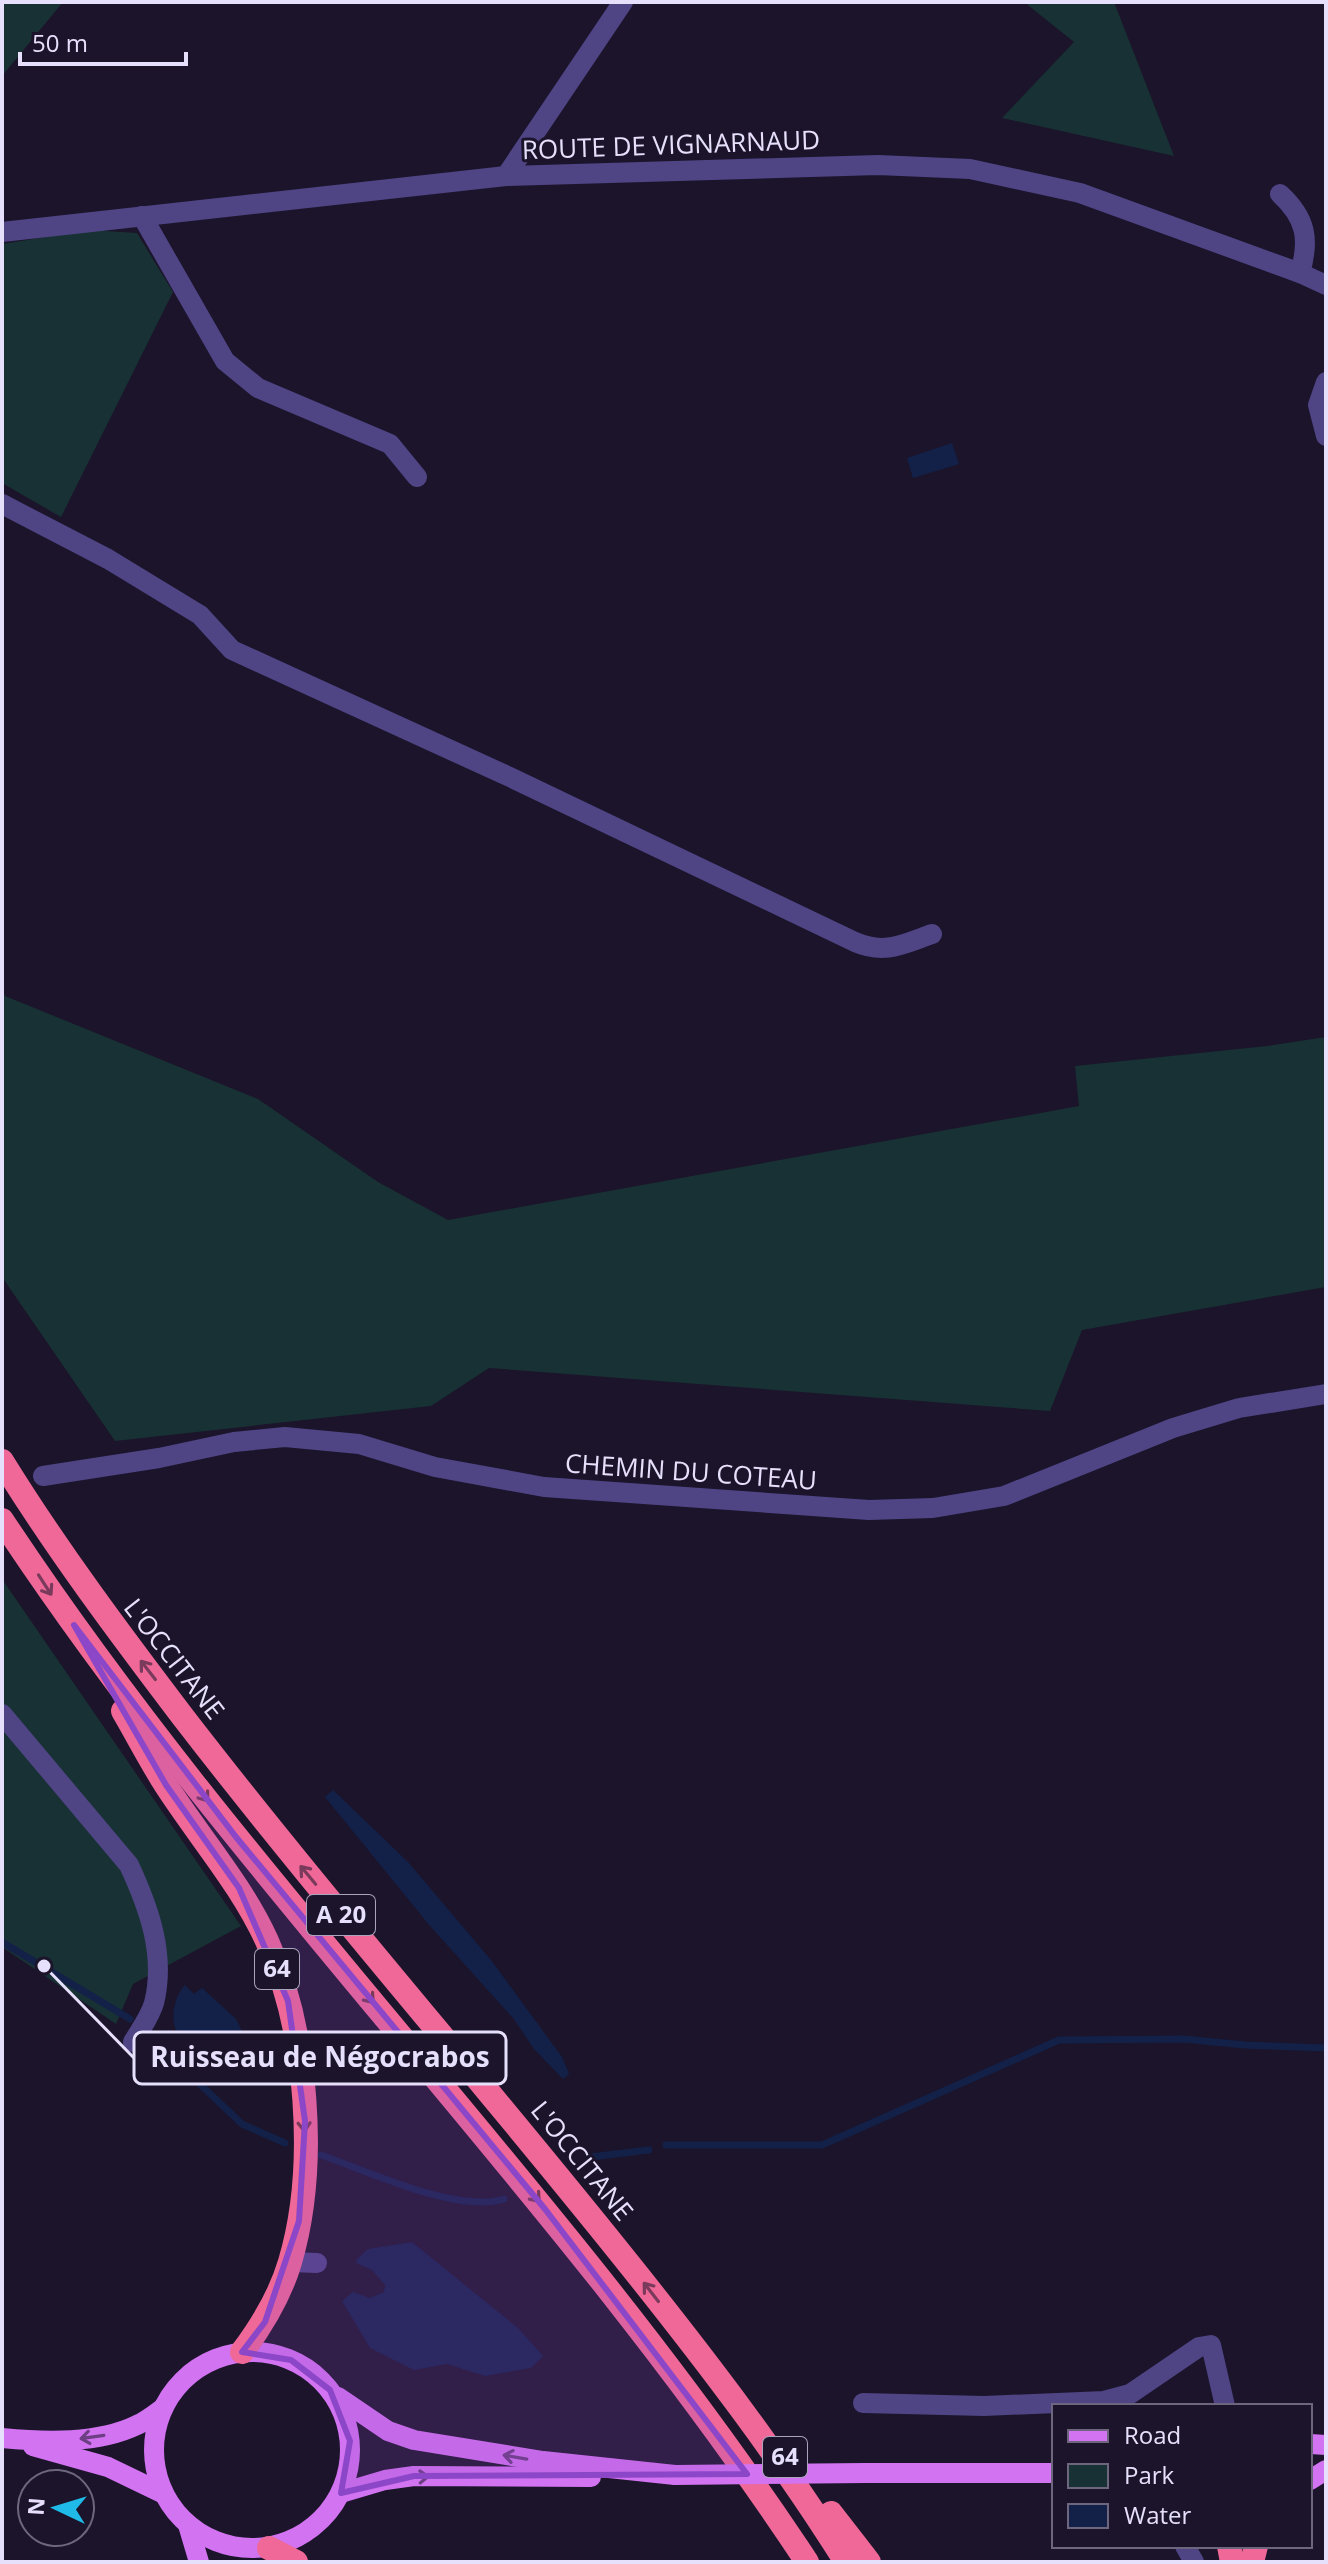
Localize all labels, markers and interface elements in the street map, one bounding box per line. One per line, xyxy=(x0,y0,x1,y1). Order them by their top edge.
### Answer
scale bar xyxy=(20,16,186,66)
text: 50 m xyxy=(32,26,88,59)
street label: ROUTE DE VIGNARNAUD xyxy=(521,121,821,167)
street label: CHEMIN DU COTEAU xyxy=(564,1444,818,1498)
one-way arrow xyxy=(37,1573,53,1595)
street label: L'OCCITANE xyxy=(116,1590,233,1726)
one-way arrow xyxy=(139,1660,156,1681)
one-way arrow xyxy=(193,1781,210,1802)
one-way arrow xyxy=(299,1865,317,1886)
road number: A 20 xyxy=(307,1895,375,1935)
road number: 64 xyxy=(255,1949,299,1989)
one-way arrow xyxy=(356,1983,374,2004)
callout: Ruisseau de Négocrabos xyxy=(134,2032,506,2084)
text: Ruisseau de Négocrabos xyxy=(150,2037,490,2075)
street label: L'OCCITANE xyxy=(523,2093,642,2228)
one-way arrow xyxy=(296,2106,311,2133)
one-way arrow xyxy=(523,2182,541,2203)
one-way arrow xyxy=(643,2282,660,2303)
legend xyxy=(1052,2404,1312,2548)
text: Road xyxy=(1124,2418,1181,2451)
one-way arrow xyxy=(80,2430,105,2445)
road number: 64 xyxy=(763,2437,807,2477)
one-way arrow xyxy=(502,2448,528,2463)
text: Park xyxy=(1124,2458,1175,2491)
north arrow xyxy=(16,2468,96,2548)
one-way arrow xyxy=(403,2469,430,2484)
text: N xyxy=(19,2497,51,2517)
text: Water xyxy=(1124,2498,1192,2531)

